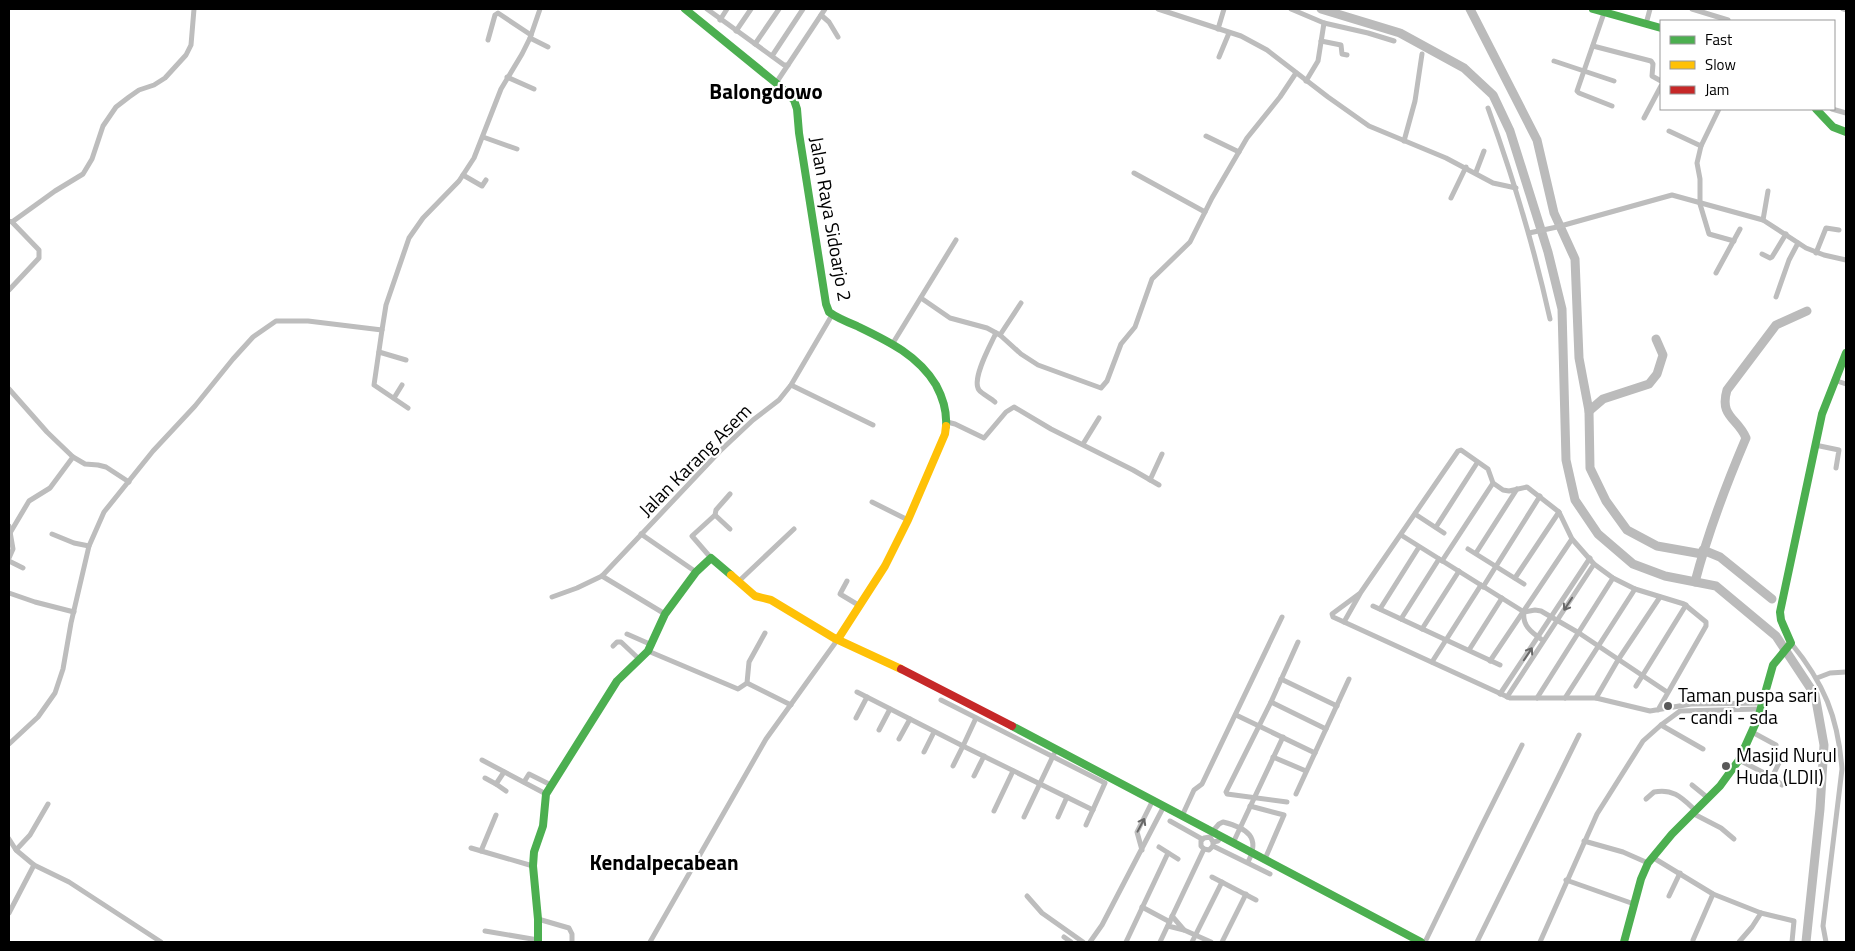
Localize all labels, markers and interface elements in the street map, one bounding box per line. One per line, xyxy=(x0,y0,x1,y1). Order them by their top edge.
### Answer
legend xyxy=(1660,20,1835,110)
text: Fast xyxy=(1705,28,1733,51)
text: Slow xyxy=(1705,53,1736,76)
district label: Balongdowo xyxy=(709,75,823,107)
text: Jam xyxy=(1705,78,1729,101)
street label: Jalan Raya Sidoarjo 2 xyxy=(803,134,860,304)
street label: Jalan Karang Asem xyxy=(632,397,758,523)
one-way arrow xyxy=(1563,597,1573,611)
one-way arrow xyxy=(1523,647,1533,661)
place label: Taman puspa sari - candi - sda xyxy=(1678,680,1817,731)
marker: Taman puspa sari - candi - sda xyxy=(1662,700,1674,712)
place label: Masjid Nurul Huda (LDII) xyxy=(1736,740,1837,791)
marker: Masjid Nurul Huda (LDII) xyxy=(1720,760,1732,772)
one-way arrow xyxy=(1136,817,1146,832)
district label: Kendalpecabean xyxy=(589,846,739,878)

